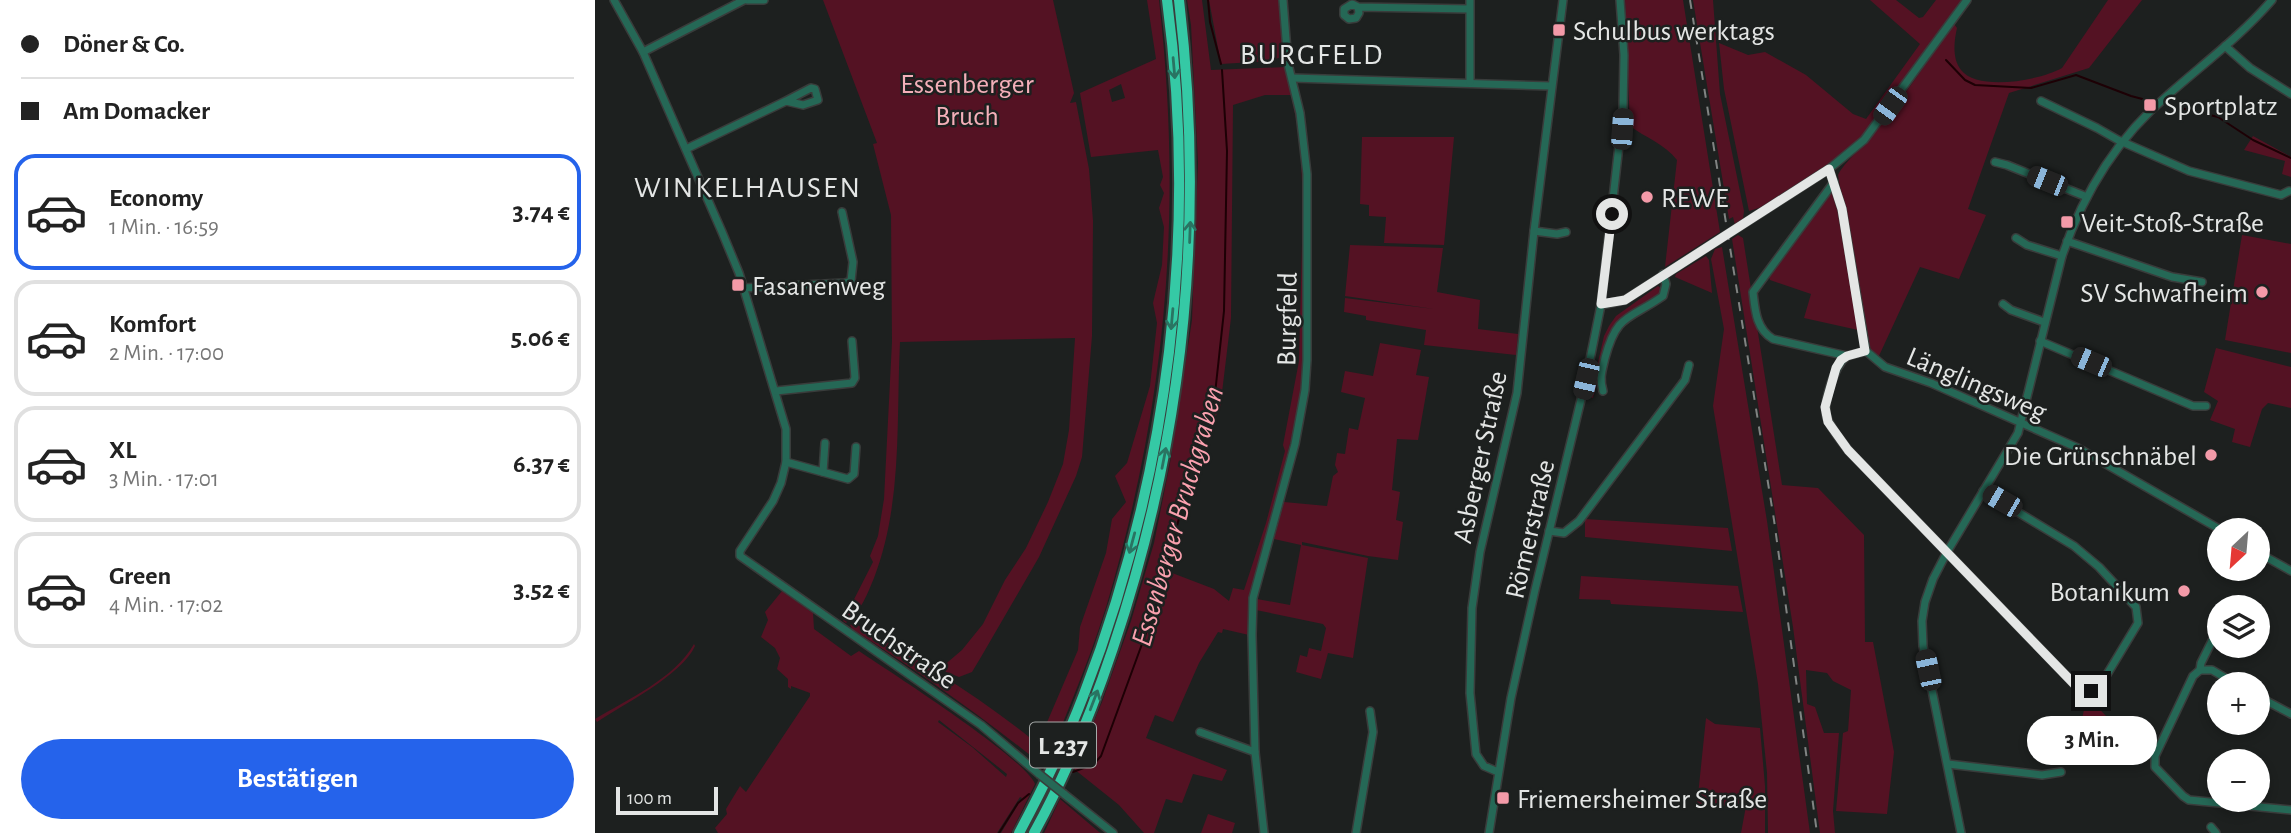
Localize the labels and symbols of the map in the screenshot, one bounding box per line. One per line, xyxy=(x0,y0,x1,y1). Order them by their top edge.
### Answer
place label: Schulbus werktags xyxy=(1573,18,1775,46)
marker: Schulbus werktags xyxy=(1551,22,1567,38)
district label: BURGFELD xyxy=(1240,40,1384,70)
one-way arrow xyxy=(1168,56,1181,79)
park label: Essenberger Bruch xyxy=(900,71,1034,131)
car xyxy=(1870,83,1911,129)
place label: Sportplatz xyxy=(2164,93,2278,121)
marker: Sportplatz xyxy=(2142,97,2158,113)
car xyxy=(1611,107,1634,151)
car xyxy=(2024,163,2071,199)
district label: WINKELHAUSEN xyxy=(634,173,862,203)
place label: REWE xyxy=(1661,185,1729,213)
marker: REWE xyxy=(1639,189,1655,205)
route start xyxy=(1596,198,1628,230)
place label: Veit-Stoß-Straße xyxy=(2081,210,2264,238)
marker: Veit-Stoß-Straße xyxy=(2059,214,2075,230)
one-way arrow xyxy=(1183,221,1196,244)
street label: Burgfeld xyxy=(1273,272,1303,366)
place label: Fasanenweg xyxy=(752,273,886,301)
marker: Fasanenweg xyxy=(730,277,746,293)
place label: SV Schwafheim xyxy=(2080,280,2248,308)
marker: SV Schwafheim xyxy=(2254,284,2270,300)
one-way arrow xyxy=(1165,308,1178,330)
street label: Länglingsweg xyxy=(1902,343,2051,427)
car xyxy=(2068,344,2115,380)
car xyxy=(1572,356,1601,402)
street label: Asberger Straße xyxy=(1449,369,1513,546)
water label: Essenberger Bruchgraben xyxy=(1126,383,1229,650)
place label: Die Grünschnäbel xyxy=(2004,443,2197,471)
one-way arrow xyxy=(1158,447,1171,470)
marker: Die Grünschnäbel xyxy=(2203,447,2219,463)
street label: Römerstraße xyxy=(1501,457,1561,602)
car xyxy=(1979,481,2026,521)
north arrow xyxy=(2207,518,2270,581)
one-way arrow xyxy=(1125,532,1138,554)
place label: Botanikum xyxy=(2050,579,2170,607)
marker: Botanikum xyxy=(2176,583,2192,599)
street label: Bruchstraße xyxy=(836,596,961,695)
car xyxy=(1914,647,1943,693)
route end xyxy=(2075,675,2107,707)
one-way arrow xyxy=(1088,690,1101,711)
callout: 3 Min. xyxy=(2026,716,2156,764)
road number: L 237 xyxy=(1030,722,1096,768)
scale bar xyxy=(616,784,717,816)
place label: Friemersheimer Straße xyxy=(1517,786,1767,814)
marker: Friemersheimer Straße xyxy=(1495,790,1511,806)

